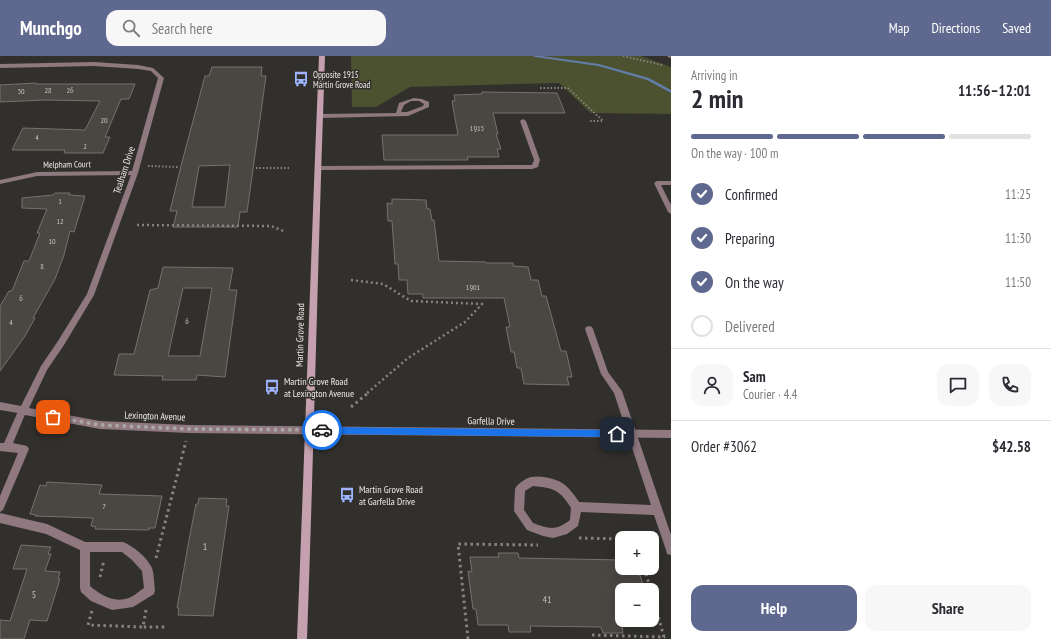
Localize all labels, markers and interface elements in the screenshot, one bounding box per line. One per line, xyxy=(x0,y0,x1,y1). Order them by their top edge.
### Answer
search box xyxy=(106,10,386,46)
text: Munchgo xyxy=(20,16,82,40)
icon: search xyxy=(120,17,142,39)
text: Search here xyxy=(152,19,213,38)
text: Map xyxy=(889,19,909,37)
text: Directions xyxy=(931,19,980,37)
text: Saved xyxy=(1002,19,1031,37)
text: Arriving in xyxy=(691,67,738,84)
place label: Opposite 1915 Martin Grove Road xyxy=(313,69,371,90)
bus stop icon: Opposite 1915 Martin Grove Road xyxy=(292,70,310,88)
text: 11:56–12:01 xyxy=(958,81,1031,100)
text: 2 min xyxy=(691,82,744,115)
house number: 28 xyxy=(44,85,52,95)
house number: 26 xyxy=(66,85,74,95)
house number: 30 xyxy=(17,86,25,96)
house number: 20 xyxy=(100,115,108,125)
house number: 1915 xyxy=(470,123,484,133)
house number: 4 xyxy=(35,132,39,142)
house number: 2 xyxy=(83,141,87,151)
street label: Tealham Drive xyxy=(110,145,138,195)
text: On the way · 100 m xyxy=(691,145,778,162)
street label: Melpham Court xyxy=(43,158,91,170)
icon: check xyxy=(691,183,713,205)
text: Confirmed xyxy=(725,185,778,204)
text: 11:25 xyxy=(1005,186,1031,203)
house number: 1 xyxy=(58,196,62,206)
house number: 12 xyxy=(56,216,64,226)
icon: check xyxy=(691,227,713,249)
text: Preparing xyxy=(725,229,775,248)
text: 11:30 xyxy=(1005,230,1031,247)
house number: 10 xyxy=(48,236,56,246)
house number: 8 xyxy=(40,261,44,271)
icon: check xyxy=(691,271,713,293)
text: On the way xyxy=(725,273,784,292)
text: 11:50 xyxy=(1005,274,1031,291)
house number: 1901 xyxy=(466,282,481,292)
house number: 6 xyxy=(19,293,23,303)
street label: Martin Grove Road xyxy=(293,303,307,367)
house number: 6 xyxy=(185,316,189,326)
house number: 4 xyxy=(9,317,13,327)
text: Delivered xyxy=(725,317,775,336)
button: person xyxy=(691,364,733,406)
button: chat xyxy=(937,364,979,406)
button: phone xyxy=(989,364,1031,406)
text: Sam xyxy=(743,367,766,386)
place label: Martin Grove Road at Lexington Avenue xyxy=(284,375,354,400)
bus stop icon: Martin Grove Road at Lexington Avenue xyxy=(263,378,281,396)
text: Courier · 4.4 xyxy=(743,386,797,403)
pin xyxy=(36,400,70,434)
icon: bag xyxy=(42,406,64,428)
street label: Lexington Avenue xyxy=(124,408,186,424)
courier xyxy=(302,410,342,450)
street label: Garfella Drive xyxy=(467,414,515,428)
pin xyxy=(600,417,634,451)
icon: car xyxy=(311,419,333,441)
icon: home xyxy=(606,423,628,445)
text: Order #3062 xyxy=(691,437,757,456)
text: $42.58 xyxy=(992,437,1031,456)
place label: Martin Grove Road at Garfella Drive xyxy=(359,483,423,508)
bus stop icon: Martin Grove Road at Garfella Drive xyxy=(338,486,356,504)
house number: 7 xyxy=(102,501,106,511)
map controls xyxy=(615,531,659,627)
button: + xyxy=(615,531,659,575)
house number: 1 xyxy=(203,540,207,553)
button: − xyxy=(615,583,659,627)
button: Help xyxy=(691,585,857,631)
button: Share xyxy=(865,585,1031,631)
house number: 5 xyxy=(32,588,36,601)
house number: 41 xyxy=(543,593,552,606)

